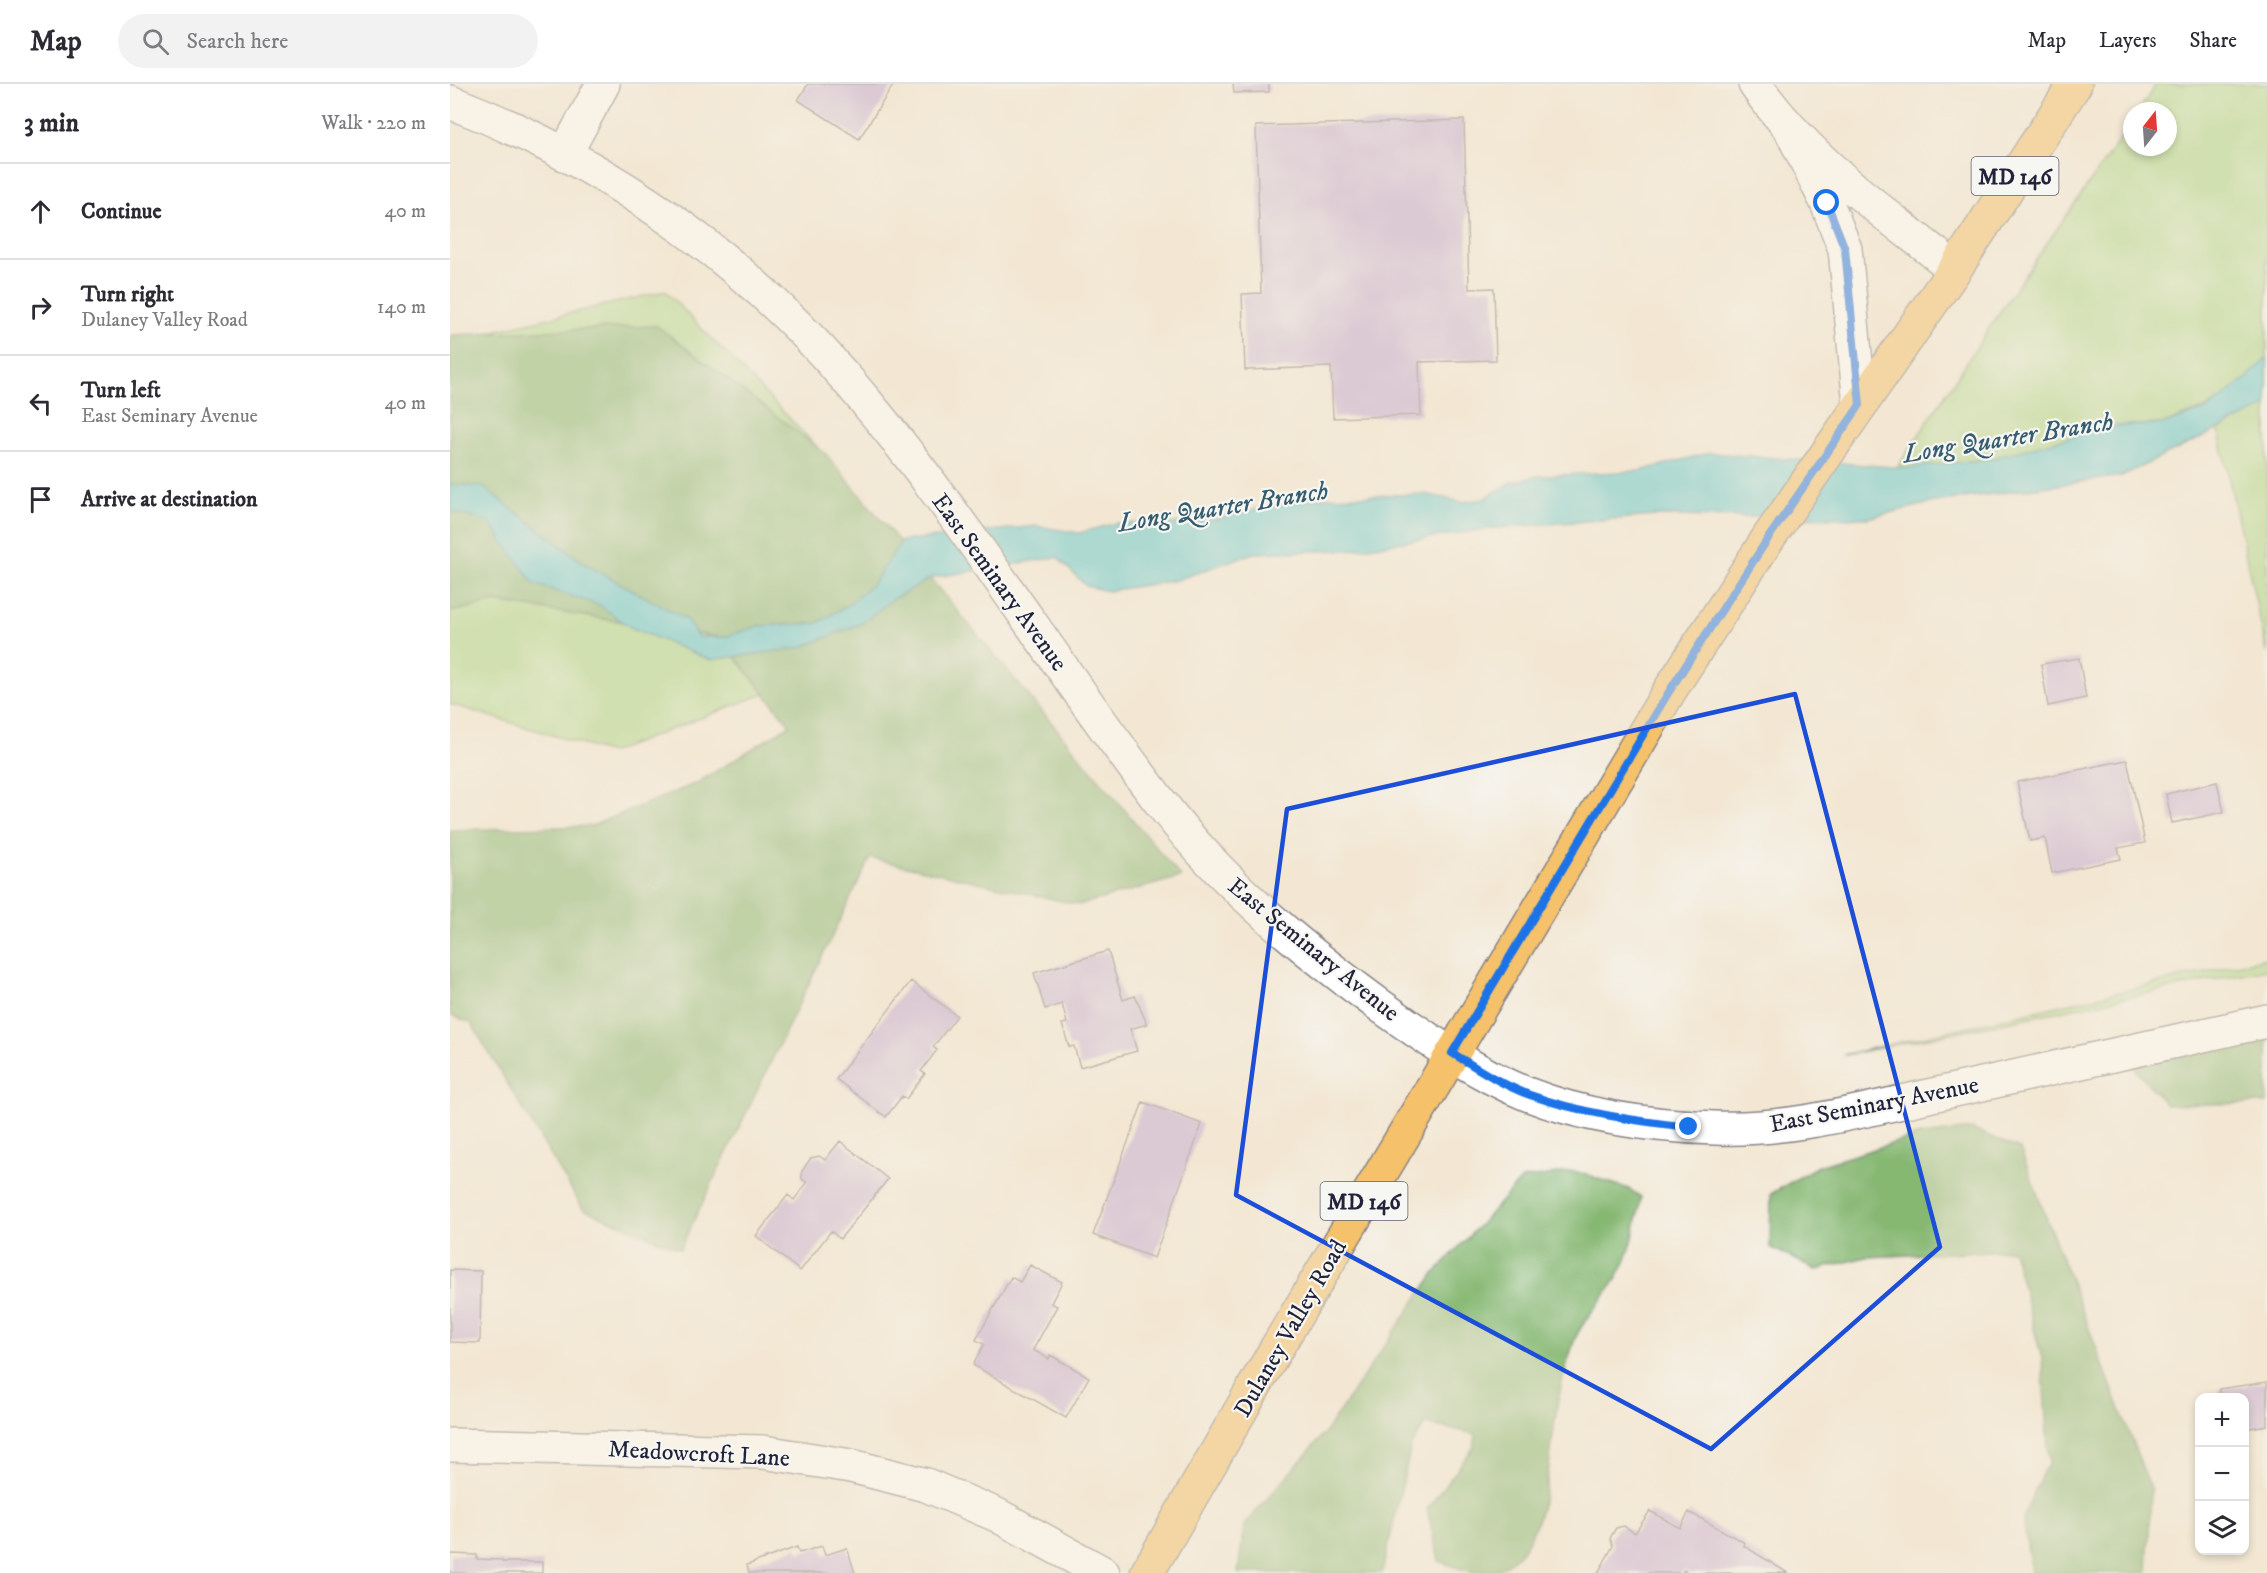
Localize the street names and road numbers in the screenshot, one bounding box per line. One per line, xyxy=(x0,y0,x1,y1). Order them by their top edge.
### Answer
road number: MD 146 xyxy=(1972,157,2058,195)
street label: East Seminary Avenue xyxy=(925,488,1074,677)
street label: East Seminary Avenue xyxy=(1221,871,1405,1028)
street label: East Seminary Avenue xyxy=(1767,1070,1981,1140)
road number: MD 146 xyxy=(1320,1182,1408,1220)
street label: Dulaney Valley Road xyxy=(1228,1234,1354,1423)
street label: Meadowcroft Lane xyxy=(607,1434,791,1474)

